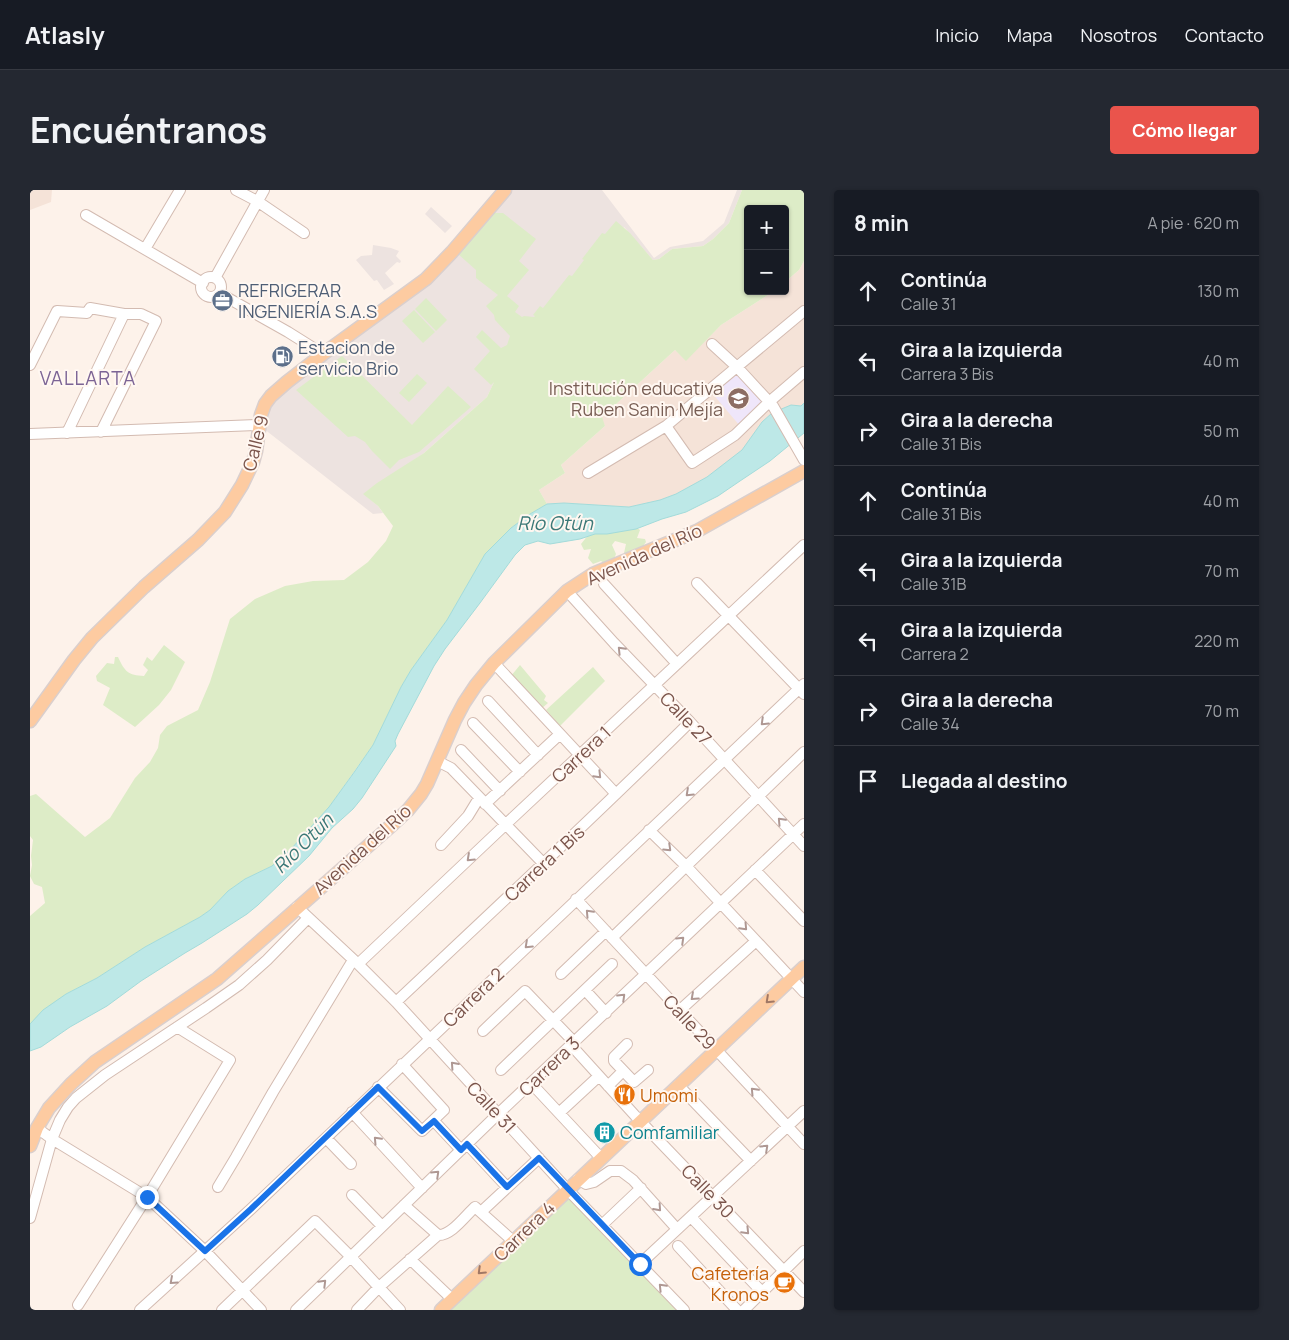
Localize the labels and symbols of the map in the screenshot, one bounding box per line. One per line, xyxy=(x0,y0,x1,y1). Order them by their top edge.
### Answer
place label: REFRIGERAR INGENIERÍA S.A.S xyxy=(238,278,377,323)
office icon: REFRIGERAR INGENIERÍA S.A.S xyxy=(210,288,234,312)
place label: Estacion de servicio Brio xyxy=(298,335,398,380)
fuel station icon: Estacion de servicio Brio xyxy=(270,345,294,369)
district label: VALLARTA xyxy=(40,365,136,391)
place label: Institución educativa Ruben Sanin Mejía xyxy=(549,376,723,421)
school or university icon: Institución educativa Ruben Sanin Mejía xyxy=(727,386,751,410)
street label: Calle 9 xyxy=(237,413,273,473)
water label: Río Otún xyxy=(517,510,593,536)
street label: Avenida del Río xyxy=(582,518,706,590)
one-way arrow xyxy=(618,646,627,655)
street label: Calle 27 xyxy=(655,686,717,750)
one-way arrow xyxy=(760,717,769,726)
street label: Carrera 1 xyxy=(546,720,616,788)
one-way arrow xyxy=(592,769,601,778)
one-way arrow xyxy=(686,787,695,796)
street label: Avenida del Río xyxy=(308,799,416,899)
water label: Río Otún xyxy=(267,807,339,879)
one-way arrow xyxy=(778,818,787,827)
street label: Carrera 1 Bis xyxy=(499,820,589,906)
one-way arrow xyxy=(662,842,671,851)
one-way arrow xyxy=(466,852,475,861)
one-way arrow xyxy=(586,909,595,918)
one-way arrow xyxy=(738,922,747,931)
one-way arrow xyxy=(675,937,684,946)
one-way arrow xyxy=(525,939,534,948)
street label: Carrera 2 xyxy=(437,962,509,1032)
street label: Calle 29 xyxy=(658,989,722,1055)
one-way arrow xyxy=(691,991,700,1000)
one-way arrow xyxy=(617,993,626,1002)
one-way arrow xyxy=(765,994,774,1003)
street label: Carrera 3 xyxy=(513,1031,585,1101)
one-way arrow xyxy=(451,1062,460,1071)
street label: Calle 31 xyxy=(462,1076,522,1138)
restaurant icon: Umomi xyxy=(612,1083,636,1107)
place label: Umomi xyxy=(640,1083,698,1107)
one-way arrow xyxy=(751,1088,760,1097)
building icon: Comfamiliar xyxy=(592,1120,616,1144)
place label: Comfamiliar xyxy=(620,1120,720,1144)
one-way arrow xyxy=(374,1136,383,1145)
one-way arrow xyxy=(759,1145,768,1154)
street label: Calle 30 xyxy=(676,1159,740,1223)
one-way arrow xyxy=(430,1171,439,1180)
route end xyxy=(136,1186,159,1209)
street label: Carrera 4 xyxy=(488,1196,560,1266)
one-way arrow xyxy=(652,1202,661,1211)
one-way arrow xyxy=(740,1226,749,1235)
route start xyxy=(629,1253,652,1276)
place label: Cafetería Kronos xyxy=(692,1261,769,1306)
one-way arrow xyxy=(478,1265,487,1274)
cafe icon: Cafetería Kronos xyxy=(773,1271,797,1295)
one-way arrow xyxy=(169,1275,178,1284)
one-way arrow xyxy=(318,1280,327,1289)
one-way arrow xyxy=(659,1284,668,1293)

